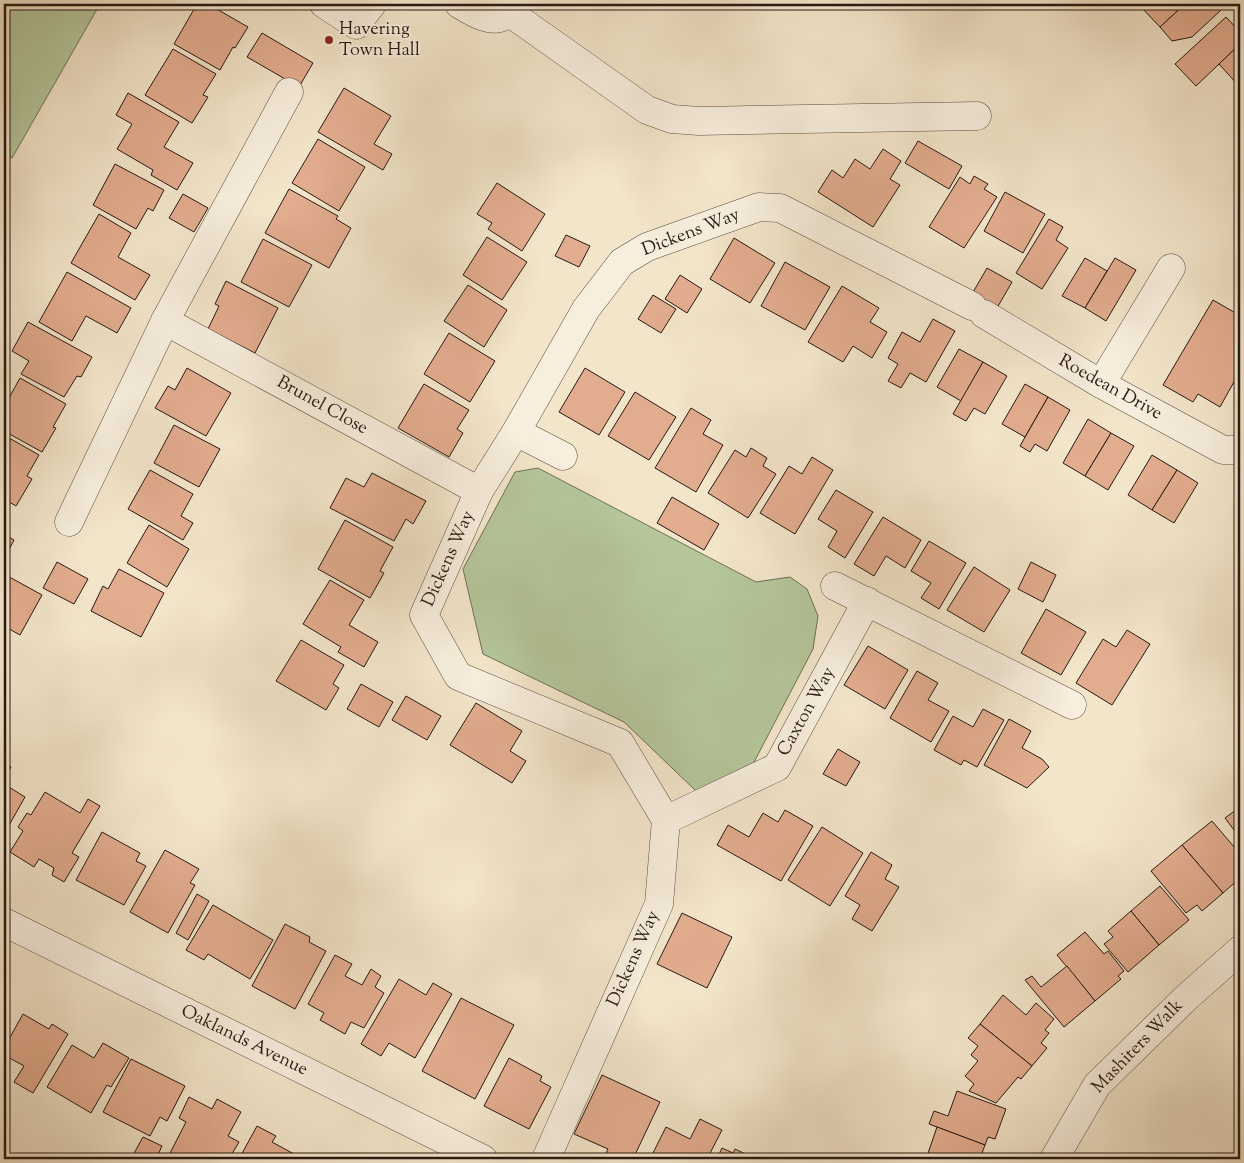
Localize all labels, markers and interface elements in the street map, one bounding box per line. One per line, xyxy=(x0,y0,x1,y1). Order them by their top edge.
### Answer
place label: Havering Town Hall xyxy=(339,17,420,64)
marker: Havering Town Hall xyxy=(323,34,335,46)
street label: Dickens Way xyxy=(638,202,744,264)
street label: Roedean Drive xyxy=(1053,349,1167,427)
street label: Brunel Close xyxy=(272,370,372,442)
street label: Dickens Way xyxy=(416,507,482,611)
street label: Caxton Way xyxy=(772,663,842,761)
street label: Dickens Way xyxy=(601,907,667,1011)
street label: Mashiters Walk xyxy=(1086,994,1190,1100)
street label: Oaklands Avenue xyxy=(176,999,312,1083)

